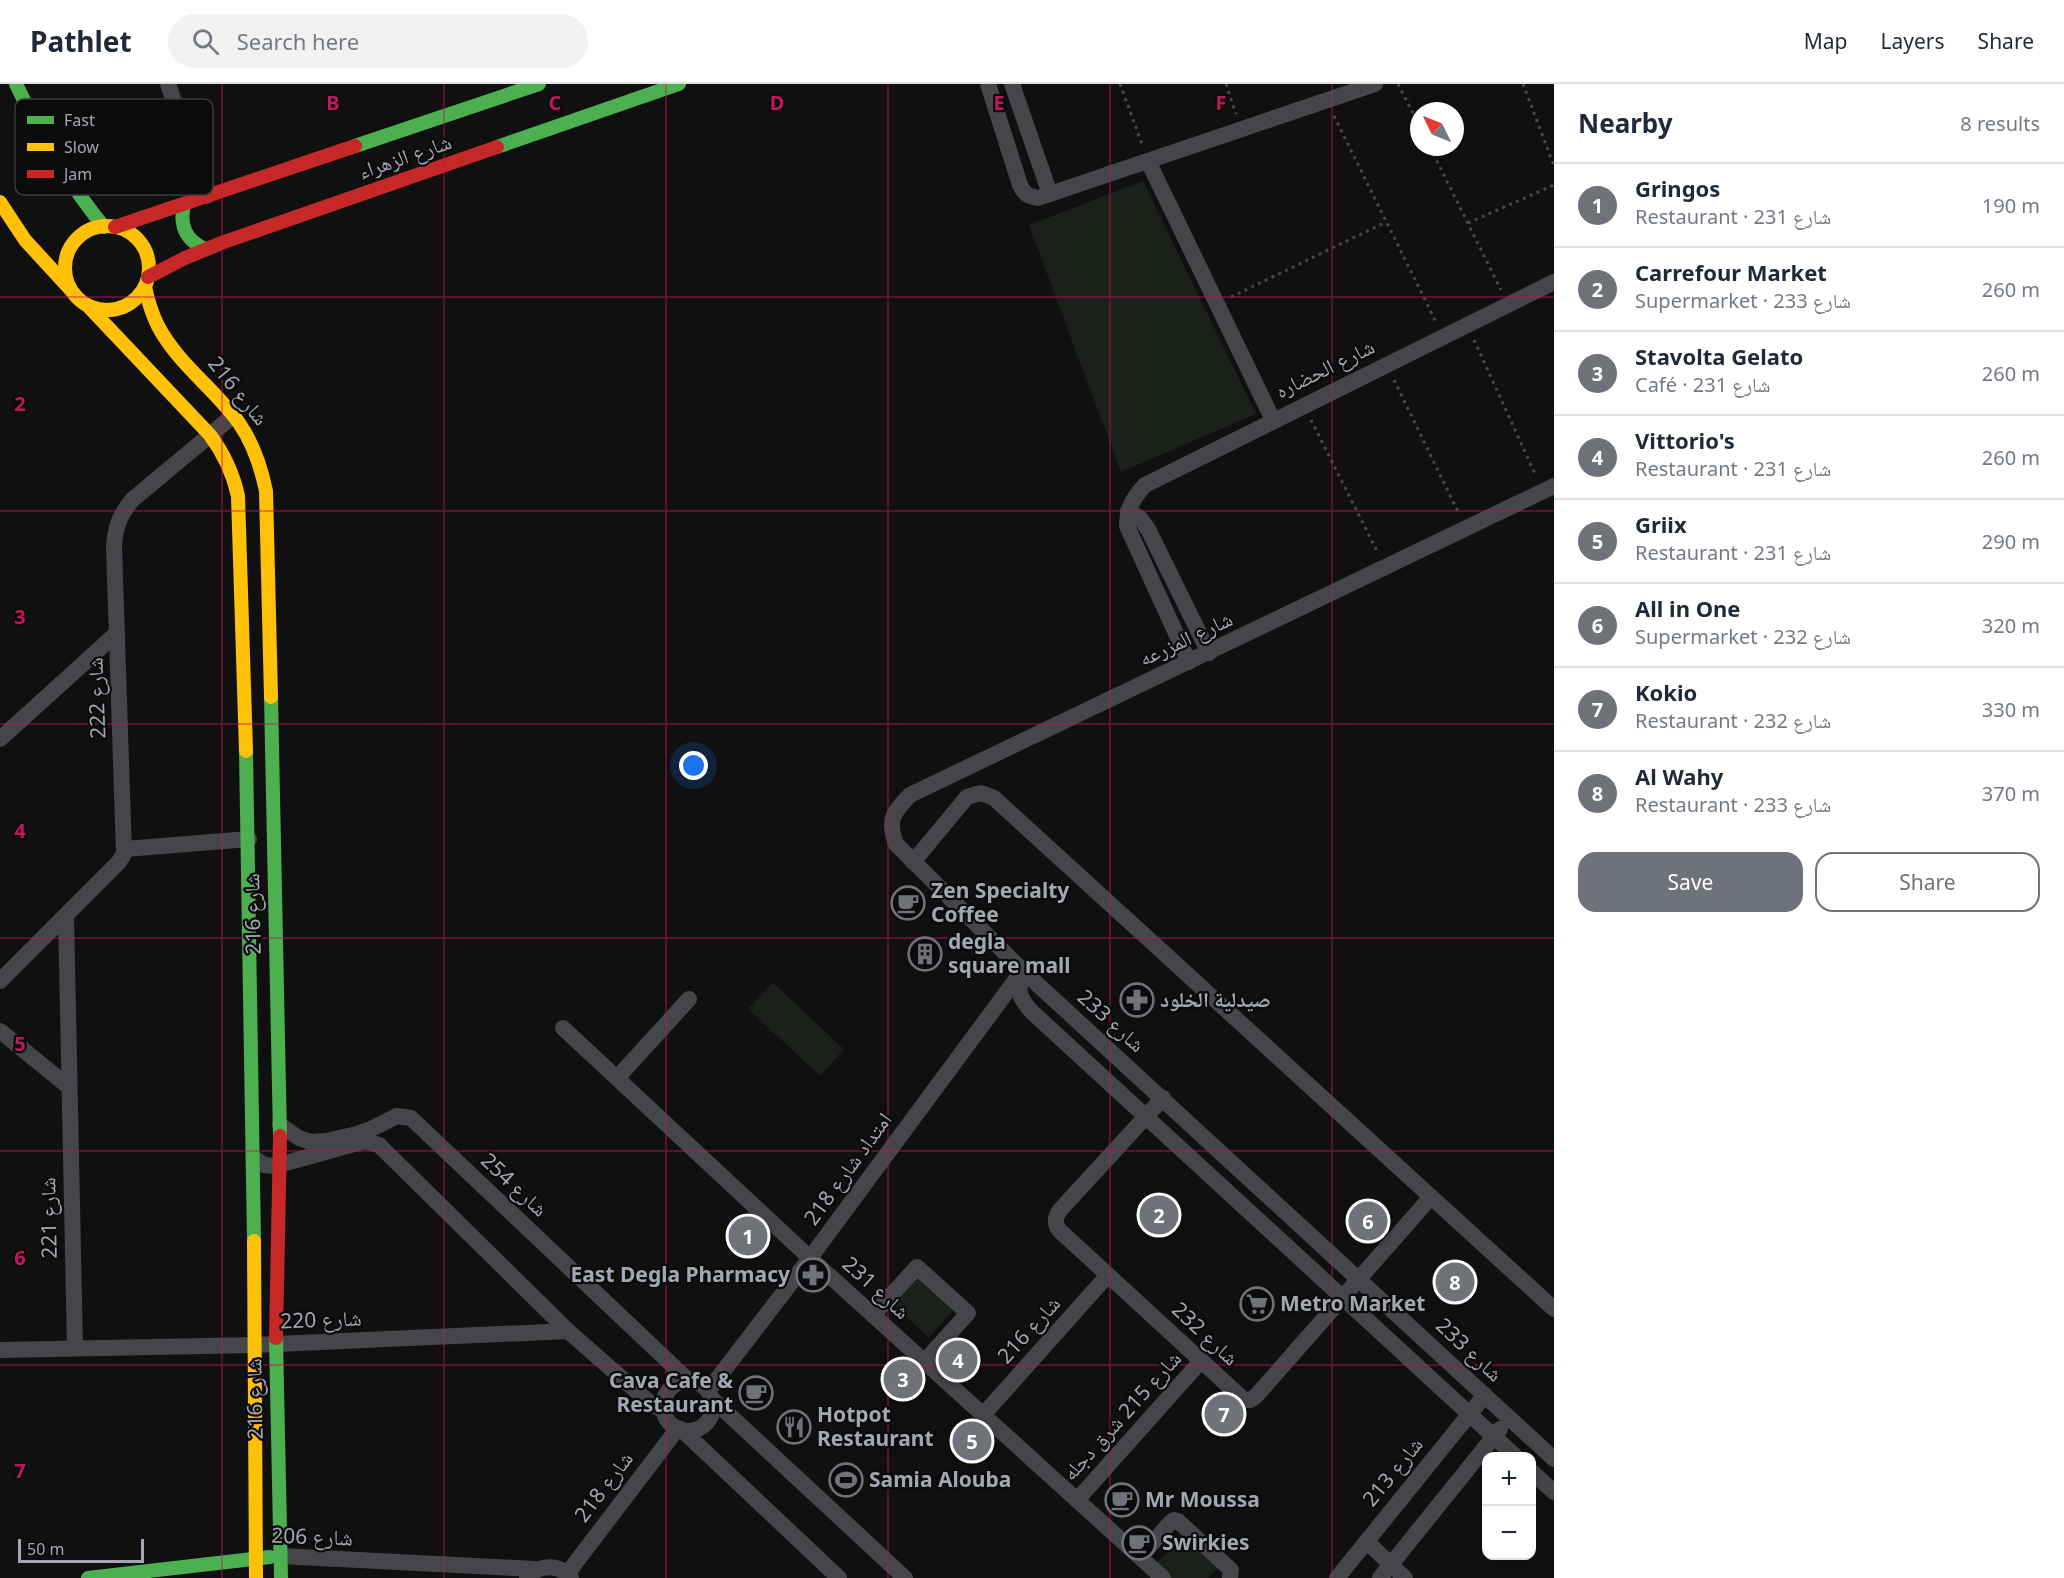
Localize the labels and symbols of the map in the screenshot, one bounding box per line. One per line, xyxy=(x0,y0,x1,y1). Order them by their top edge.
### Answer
text: B xyxy=(326,89,340,116)
text: C xyxy=(549,89,562,116)
text: D xyxy=(770,89,784,116)
text: E xyxy=(993,89,1005,116)
text: F xyxy=(1216,89,1226,116)
legend xyxy=(15,99,213,195)
north arrow xyxy=(1410,102,1464,156)
text: Fast xyxy=(64,109,95,131)
street label: شارع الزهراء xyxy=(354,127,455,185)
text: Slow xyxy=(64,136,99,158)
text: Jam xyxy=(62,163,92,185)
street label: شارع الحضاره xyxy=(1270,332,1379,404)
street label: شارع 216 xyxy=(202,350,275,431)
text: 2 xyxy=(14,390,26,417)
text: 3 xyxy=(14,603,26,630)
street label: شارع المزرعه xyxy=(1134,604,1237,672)
street label: شارع 222 xyxy=(81,657,111,739)
your location xyxy=(679,751,708,780)
text: 4 xyxy=(14,817,26,844)
street label: شارع 216 xyxy=(237,873,267,955)
place label: Zen Specialty Coffee xyxy=(931,876,1069,928)
cafe icon: Zen Specialty Coffee xyxy=(890,885,926,921)
place label: degla square mall xyxy=(948,927,1071,979)
building icon: degla square mall xyxy=(907,936,943,972)
pharmacy icon: صيدلية الخلود xyxy=(1119,982,1155,1018)
street label: شارع 233 xyxy=(1072,983,1151,1058)
place label: صيدلية الخلود xyxy=(1160,985,1271,1013)
text: 5 xyxy=(14,1030,26,1057)
street label: امتداد شارع 218 xyxy=(797,1107,898,1230)
street label: شارع 254 xyxy=(475,1146,554,1222)
street label: شارع 221 xyxy=(33,1177,63,1259)
pin: 2 xyxy=(1140,1192,1178,1238)
pin: 6 xyxy=(1348,1198,1388,1244)
pin: 1 xyxy=(728,1214,768,1258)
text: 6 xyxy=(14,1244,26,1271)
street label: شارع 231 xyxy=(837,1250,916,1325)
pharmacy icon: East Degla Pharmacy xyxy=(795,1257,831,1293)
place label: East Degla Pharmacy xyxy=(571,1260,790,1288)
pin: 8 xyxy=(1436,1260,1474,1304)
supermarket icon: Metro Market xyxy=(1239,1286,1275,1322)
place label: Metro Market xyxy=(1280,1289,1425,1317)
street label: شارع 216 xyxy=(991,1290,1066,1369)
street label: شارع 232 xyxy=(1166,1295,1245,1371)
street label: شارع 220 xyxy=(280,1304,362,1334)
street label: شارع 233 xyxy=(1430,1311,1509,1387)
pin: 4 xyxy=(938,1338,978,1382)
street label: شارع 215 شرق دجله xyxy=(1056,1345,1187,1486)
pin: 3 xyxy=(884,1356,922,1402)
street label: شارع 216 xyxy=(239,1358,269,1440)
place label: Cava Cafe & Restaurant xyxy=(609,1366,733,1418)
cafe icon: Cava Cafe & Restaurant xyxy=(738,1375,774,1411)
pin: 7 xyxy=(1204,1392,1244,1436)
place label: Hotpot Restaurant xyxy=(817,1400,934,1452)
restaurant icon: Hotpot Restaurant xyxy=(776,1409,812,1445)
pin: 5 xyxy=(952,1418,992,1464)
street label: شارع 213 xyxy=(1356,1431,1429,1512)
street label: شارع 218 xyxy=(568,1445,639,1527)
text: 7 xyxy=(14,1457,26,1484)
sports icon: Samia Alouba xyxy=(828,1462,864,1498)
place label: Samia Alouba xyxy=(869,1465,1011,1493)
cafe icon: Mr Moussa xyxy=(1104,1482,1140,1518)
place label: Mr Moussa xyxy=(1145,1485,1260,1513)
street label: شارع 206 xyxy=(271,1521,353,1551)
cafe icon: Swirkies xyxy=(1121,1525,1157,1561)
place label: Swirkies xyxy=(1162,1528,1250,1556)
scale bar xyxy=(18,1536,144,1564)

